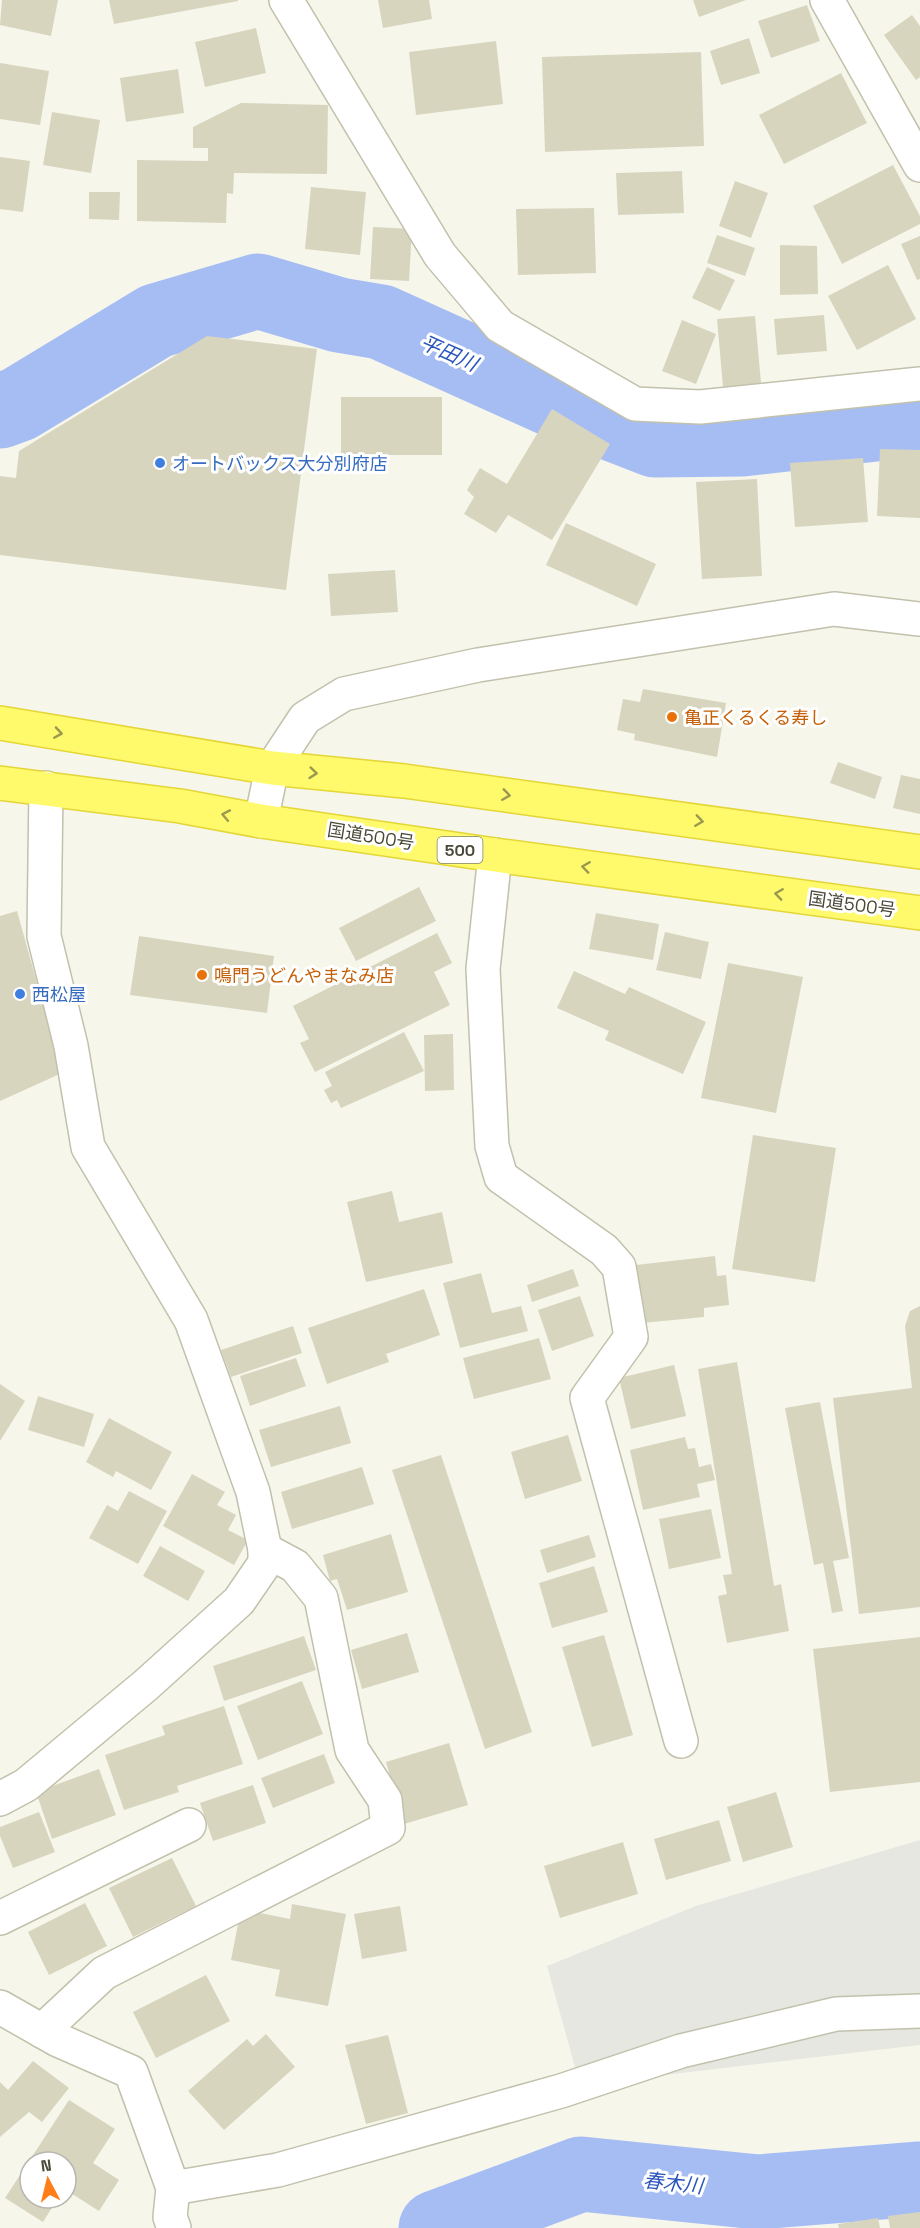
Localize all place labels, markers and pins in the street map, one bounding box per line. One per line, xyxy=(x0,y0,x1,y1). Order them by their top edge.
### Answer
place label: オートバックス大分別府店 xyxy=(172,452,387,475)
marker: オートバックス大分別府店 xyxy=(153,456,167,470)
place label: 亀正くるくる寿し xyxy=(684,706,827,729)
marker: 亀正くるくる寿し xyxy=(665,710,679,724)
place label: 鳴門うどんやまなみ店 xyxy=(214,964,394,987)
marker: 鳴門うどんやまなみ店 xyxy=(195,968,209,982)
place label: 西松屋 xyxy=(32,983,86,1006)
marker: 西松屋 xyxy=(13,987,27,1001)

